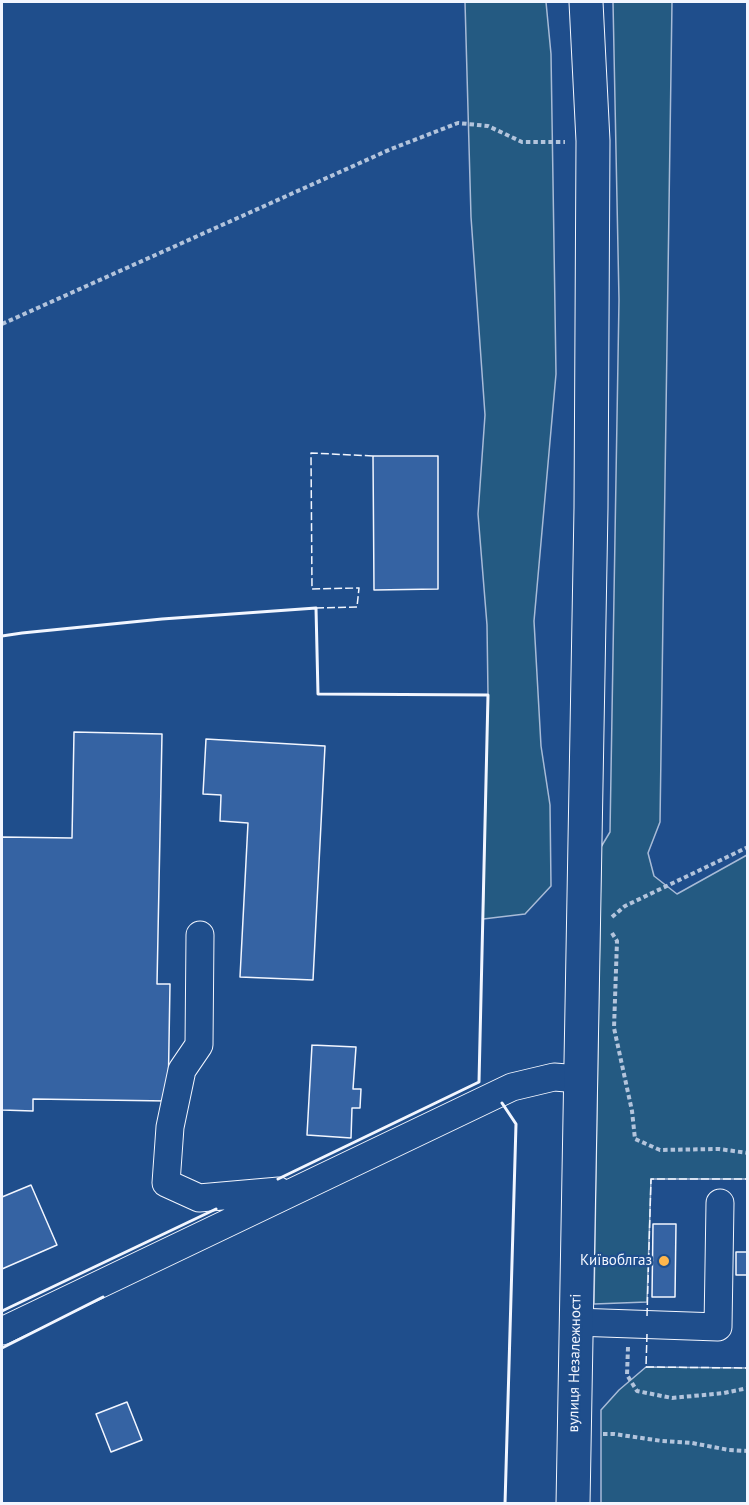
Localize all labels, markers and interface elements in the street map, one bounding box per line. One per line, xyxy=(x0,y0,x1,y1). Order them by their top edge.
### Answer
place label: Київоблгаз xyxy=(580,1252,652,1270)
marker: Київоблгаз xyxy=(657,1254,671,1268)
street label: вулиця Незалежності xyxy=(565,1293,585,1433)

